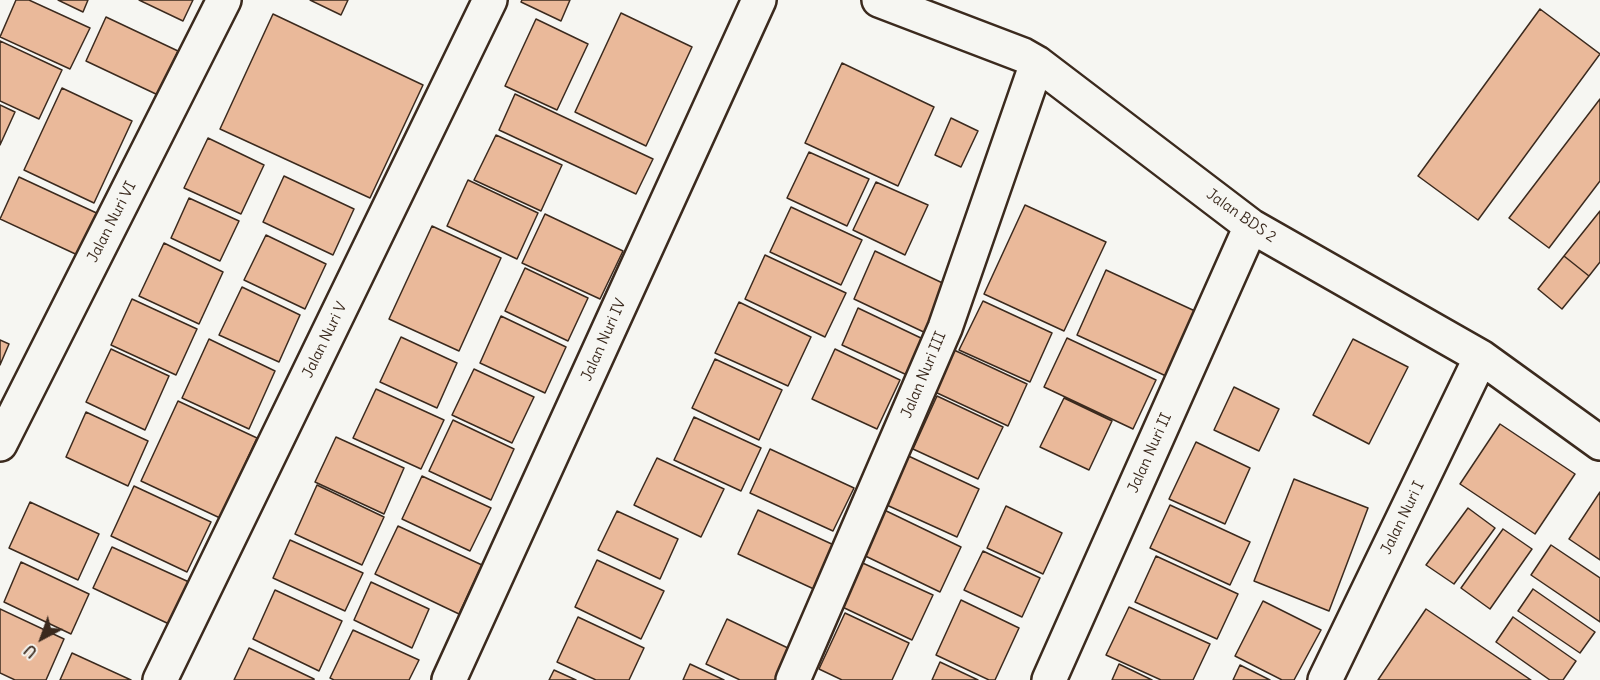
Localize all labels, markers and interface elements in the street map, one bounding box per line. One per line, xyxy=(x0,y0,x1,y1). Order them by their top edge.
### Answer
street label: Jalan Nuri VI xyxy=(84,179,140,265)
street label: Jalan BDS 2 xyxy=(1203,185,1279,247)
street label: Jalan Nuri IV xyxy=(578,296,630,384)
street label: Jalan Nuri V xyxy=(299,299,351,381)
street label: Jalan Nuri III xyxy=(898,329,950,421)
street label: Jalan Nuri II xyxy=(1124,410,1176,496)
street label: Jalan Nuri I xyxy=(1378,479,1428,557)
north arrow xyxy=(12,608,72,668)
text: U xyxy=(20,640,41,663)

